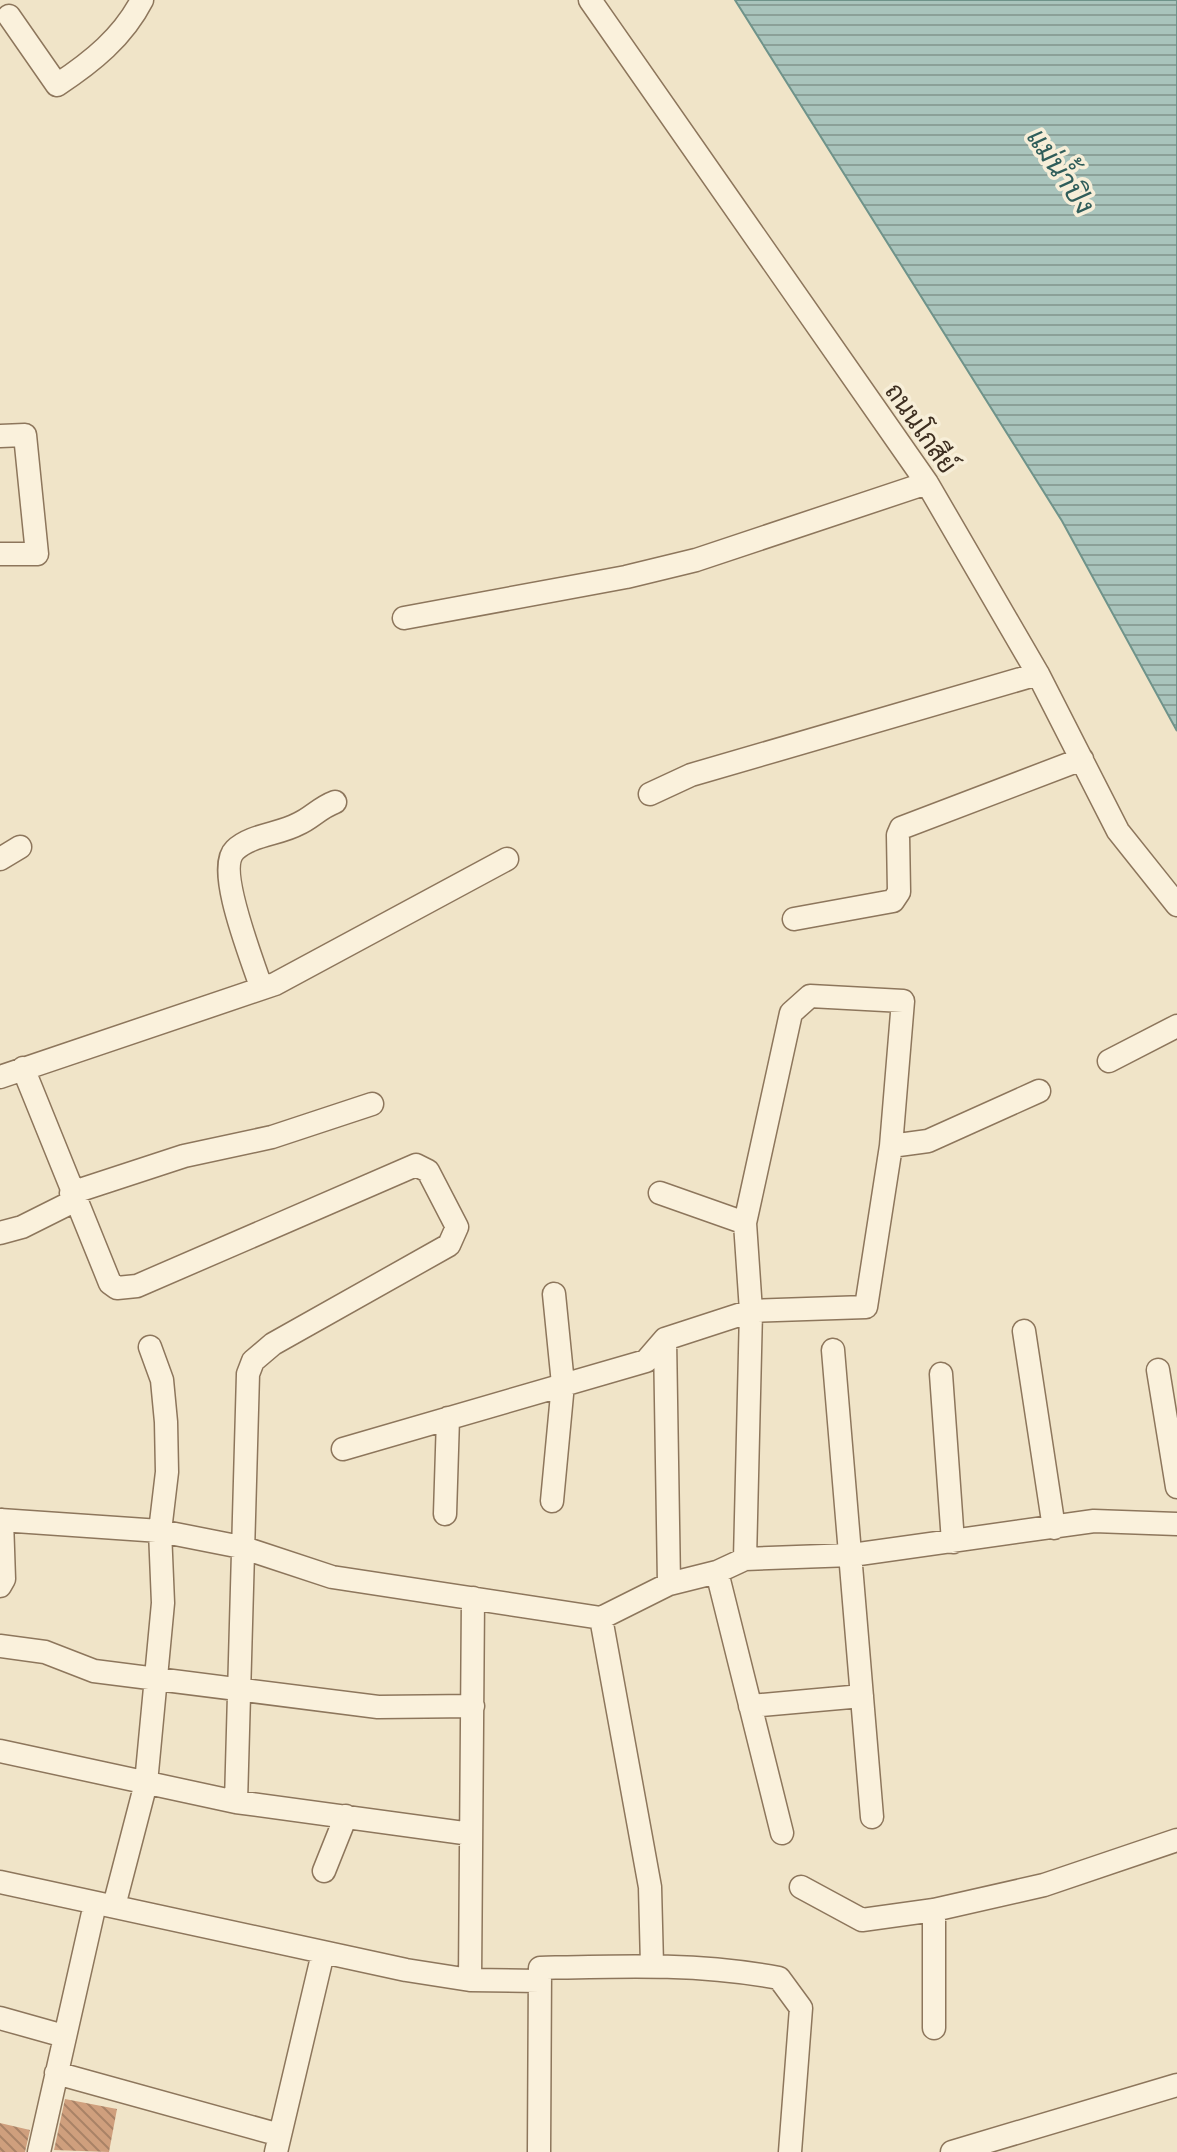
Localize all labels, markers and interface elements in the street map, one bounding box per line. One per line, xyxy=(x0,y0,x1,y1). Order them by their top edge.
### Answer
water label: แม่น้ำปิง xyxy=(1019,118,1108,221)
street label: ถนนโกสีย์ xyxy=(878,375,965,479)

